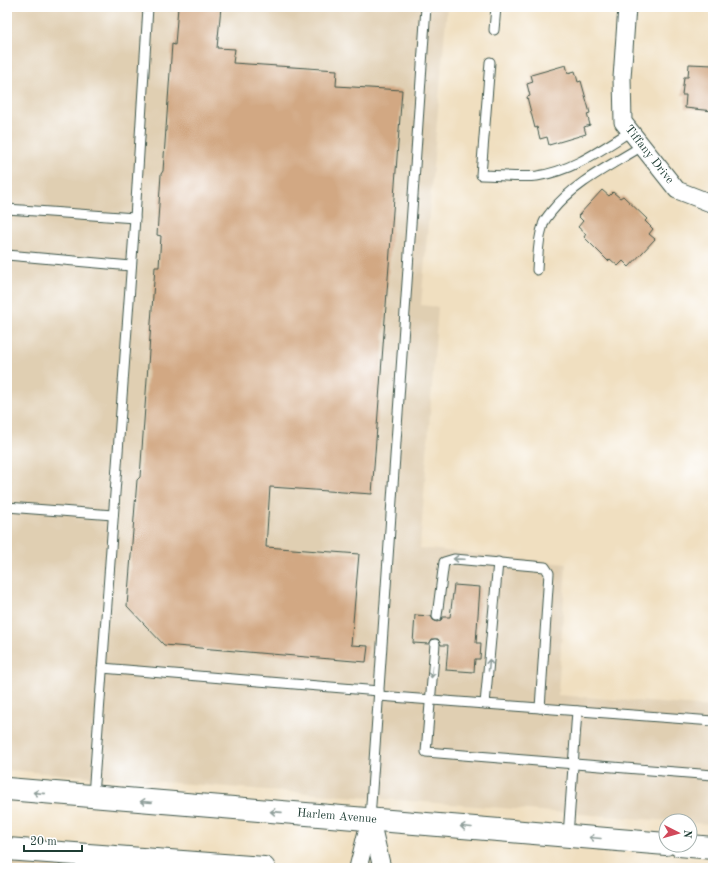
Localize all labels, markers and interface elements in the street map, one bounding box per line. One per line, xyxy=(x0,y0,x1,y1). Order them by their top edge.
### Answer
street label: Tiffany Drive xyxy=(622,123,676,187)
one-way arrow xyxy=(453,556,466,563)
one-way arrow xyxy=(485,659,492,672)
one-way arrow xyxy=(428,665,436,678)
one-way arrow xyxy=(33,789,46,796)
one-way arrow xyxy=(140,798,153,805)
street label: Harlem Avenue xyxy=(296,807,378,826)
one-way arrow xyxy=(270,808,283,815)
north arrow xyxy=(658,813,698,853)
one-way arrow xyxy=(460,823,473,831)
scale bar xyxy=(24,827,82,853)
text: N xyxy=(680,829,692,839)
one-way arrow xyxy=(589,834,602,842)
text: 20 m xyxy=(30,836,57,848)

